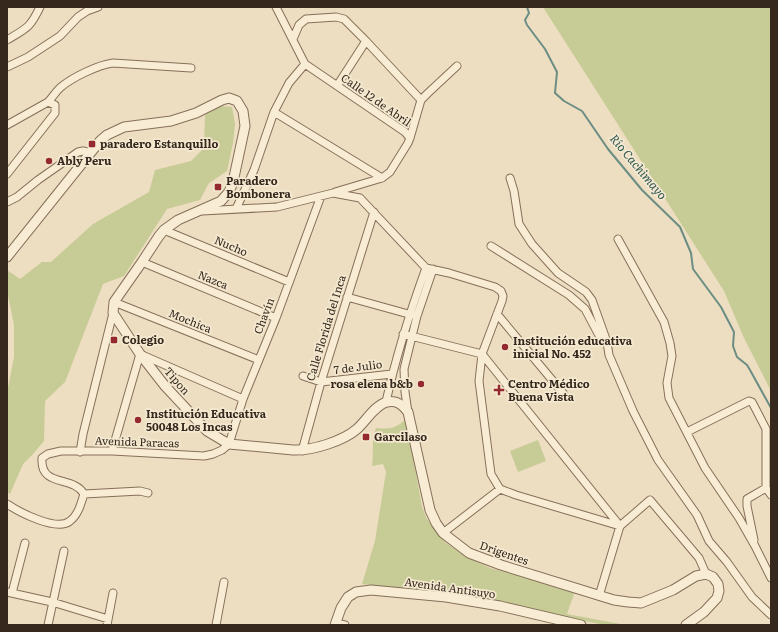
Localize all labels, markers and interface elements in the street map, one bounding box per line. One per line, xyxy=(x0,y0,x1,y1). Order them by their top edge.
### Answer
street label: Calle 12 de Abril xyxy=(338,69,415,130)
water label: Río Cachimayo xyxy=(606,130,672,203)
place label: paradero Estanquillo xyxy=(100,135,219,151)
marker: paradero Estanquillo xyxy=(87,139,97,149)
place label: Ably Peru xyxy=(57,152,112,168)
marker: Ably Peru xyxy=(44,156,54,166)
place label: Paradero Bombonera xyxy=(226,172,292,201)
marker: Paradero Bombonera xyxy=(213,182,223,192)
street label: Nucho xyxy=(212,231,251,259)
street label: Nazca xyxy=(196,266,231,292)
street label: Calle Florida del Inca xyxy=(301,273,349,383)
street label: Chavín xyxy=(249,295,277,336)
street label: Mochica xyxy=(166,304,214,336)
place label: Colegio xyxy=(122,331,164,347)
place label: Institución educativa inicial No. 452 xyxy=(513,332,633,361)
marker: Colegio xyxy=(109,335,119,345)
marker: Institución educativa inicial No. 452 xyxy=(500,342,510,352)
street label: 7 de Julio xyxy=(333,355,383,377)
street label: Tipon xyxy=(161,363,194,398)
place label: rosa elena b&b xyxy=(331,375,413,391)
place label: Centro Médico Buena Vista xyxy=(508,375,590,404)
marker: rosa elena b&b xyxy=(416,379,426,389)
marker: Centro Médico Buena Vista xyxy=(493,384,505,396)
place label: Institución Educativa 50048 Los Incas xyxy=(146,405,267,434)
marker: Institución Educativa 50048 Los Incas xyxy=(133,415,143,425)
place label: Garcilaso xyxy=(374,428,427,444)
street label: Avenida Paracas xyxy=(95,432,180,450)
marker: Garcilaso xyxy=(361,432,371,442)
street label: Drigentes xyxy=(478,536,531,568)
street label: Avenida Antisuyo xyxy=(404,573,497,601)

